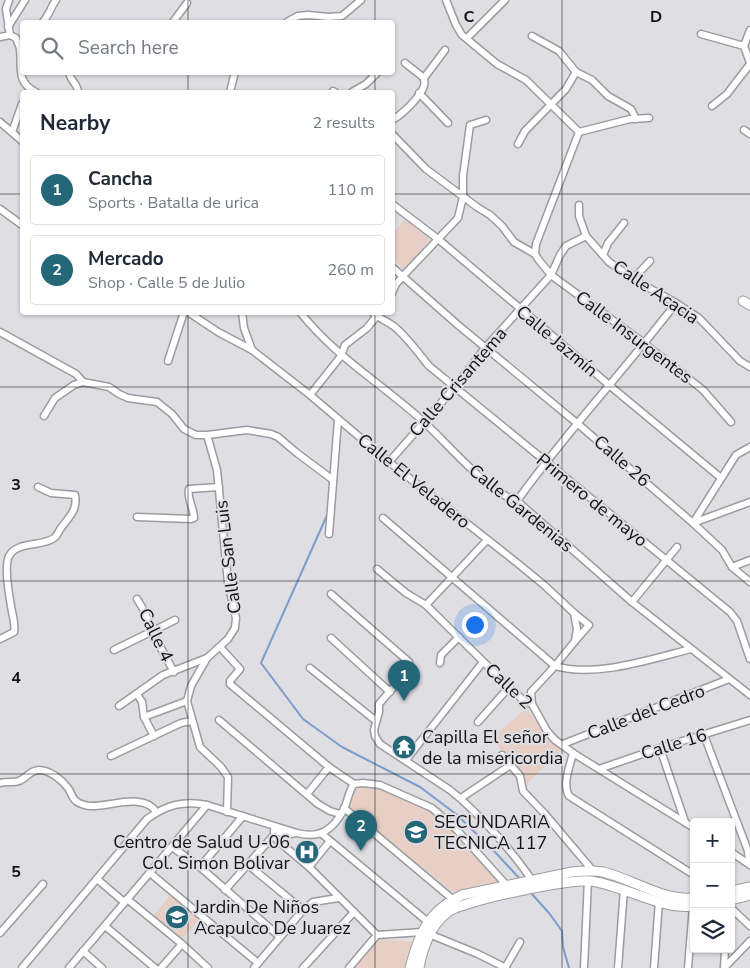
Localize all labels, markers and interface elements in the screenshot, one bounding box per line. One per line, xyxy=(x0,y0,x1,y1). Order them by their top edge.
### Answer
text: C xyxy=(464,6,475,28)
text: D xyxy=(650,6,662,28)
search box xyxy=(20,20,395,75)
icon: search xyxy=(38,34,66,62)
text: Search here xyxy=(78,35,179,61)
text: Nearby xyxy=(40,109,110,137)
text: 2 results xyxy=(313,112,375,134)
text: Cancha xyxy=(88,166,153,192)
text: 1 xyxy=(52,179,62,201)
text: 110 m xyxy=(327,179,374,201)
text: Sports · Batalla de urica xyxy=(88,192,259,214)
text: Mercado xyxy=(88,246,164,272)
street label: Calle Acacia xyxy=(608,254,704,330)
text: 2 xyxy=(52,259,62,281)
text: 260 m xyxy=(327,259,374,281)
text: Shop · Calle 5 de Julio xyxy=(88,272,245,294)
street label: Calle Insurgentes xyxy=(571,285,697,389)
street label: Calle Jazmín xyxy=(511,300,603,382)
street label: Calle Crisantema xyxy=(404,322,512,442)
street label: Calle El Veladero xyxy=(353,428,475,534)
street label: Calle 26 xyxy=(589,430,655,492)
street label: Primero de mayo xyxy=(531,448,653,552)
street label: Calle Gardenias xyxy=(464,458,578,558)
text: 3 xyxy=(11,474,21,496)
street label: Calle San Luis xyxy=(209,499,247,615)
street label: Calle 4 xyxy=(133,604,179,666)
your location xyxy=(462,612,488,638)
street label: Calle 2 xyxy=(480,658,538,714)
pin: 1 xyxy=(388,660,420,701)
text: 4 xyxy=(11,667,21,689)
street label: Calle del Cedro xyxy=(584,679,708,745)
street label: Calle 16 xyxy=(638,723,710,765)
place label: Capilla El señor de la misericordia xyxy=(422,725,563,770)
temple icon: Capilla El señor de la misericordia xyxy=(391,734,417,760)
pin: 2 xyxy=(345,810,377,851)
place label: SECUNDARIA TECNICA 117 xyxy=(434,810,550,855)
map controls xyxy=(690,818,735,953)
button: + xyxy=(690,818,735,863)
school or university icon: SECUNDARIA TECNICA 117 xyxy=(403,819,429,845)
place label: Centro de Salud U-06 Col. Simon Bolivar xyxy=(113,830,291,875)
hospital icon: Centro de Salud U-06 Col. Simon Bolivar xyxy=(294,839,320,865)
text: 5 xyxy=(11,861,21,883)
button: − xyxy=(690,863,735,908)
place label: Jardin De Niños Acapulco De Juarez xyxy=(193,895,351,940)
school or university icon: Jardin De Niños Acapulco De Juarez xyxy=(164,904,190,930)
button: layers xyxy=(690,908,735,953)

